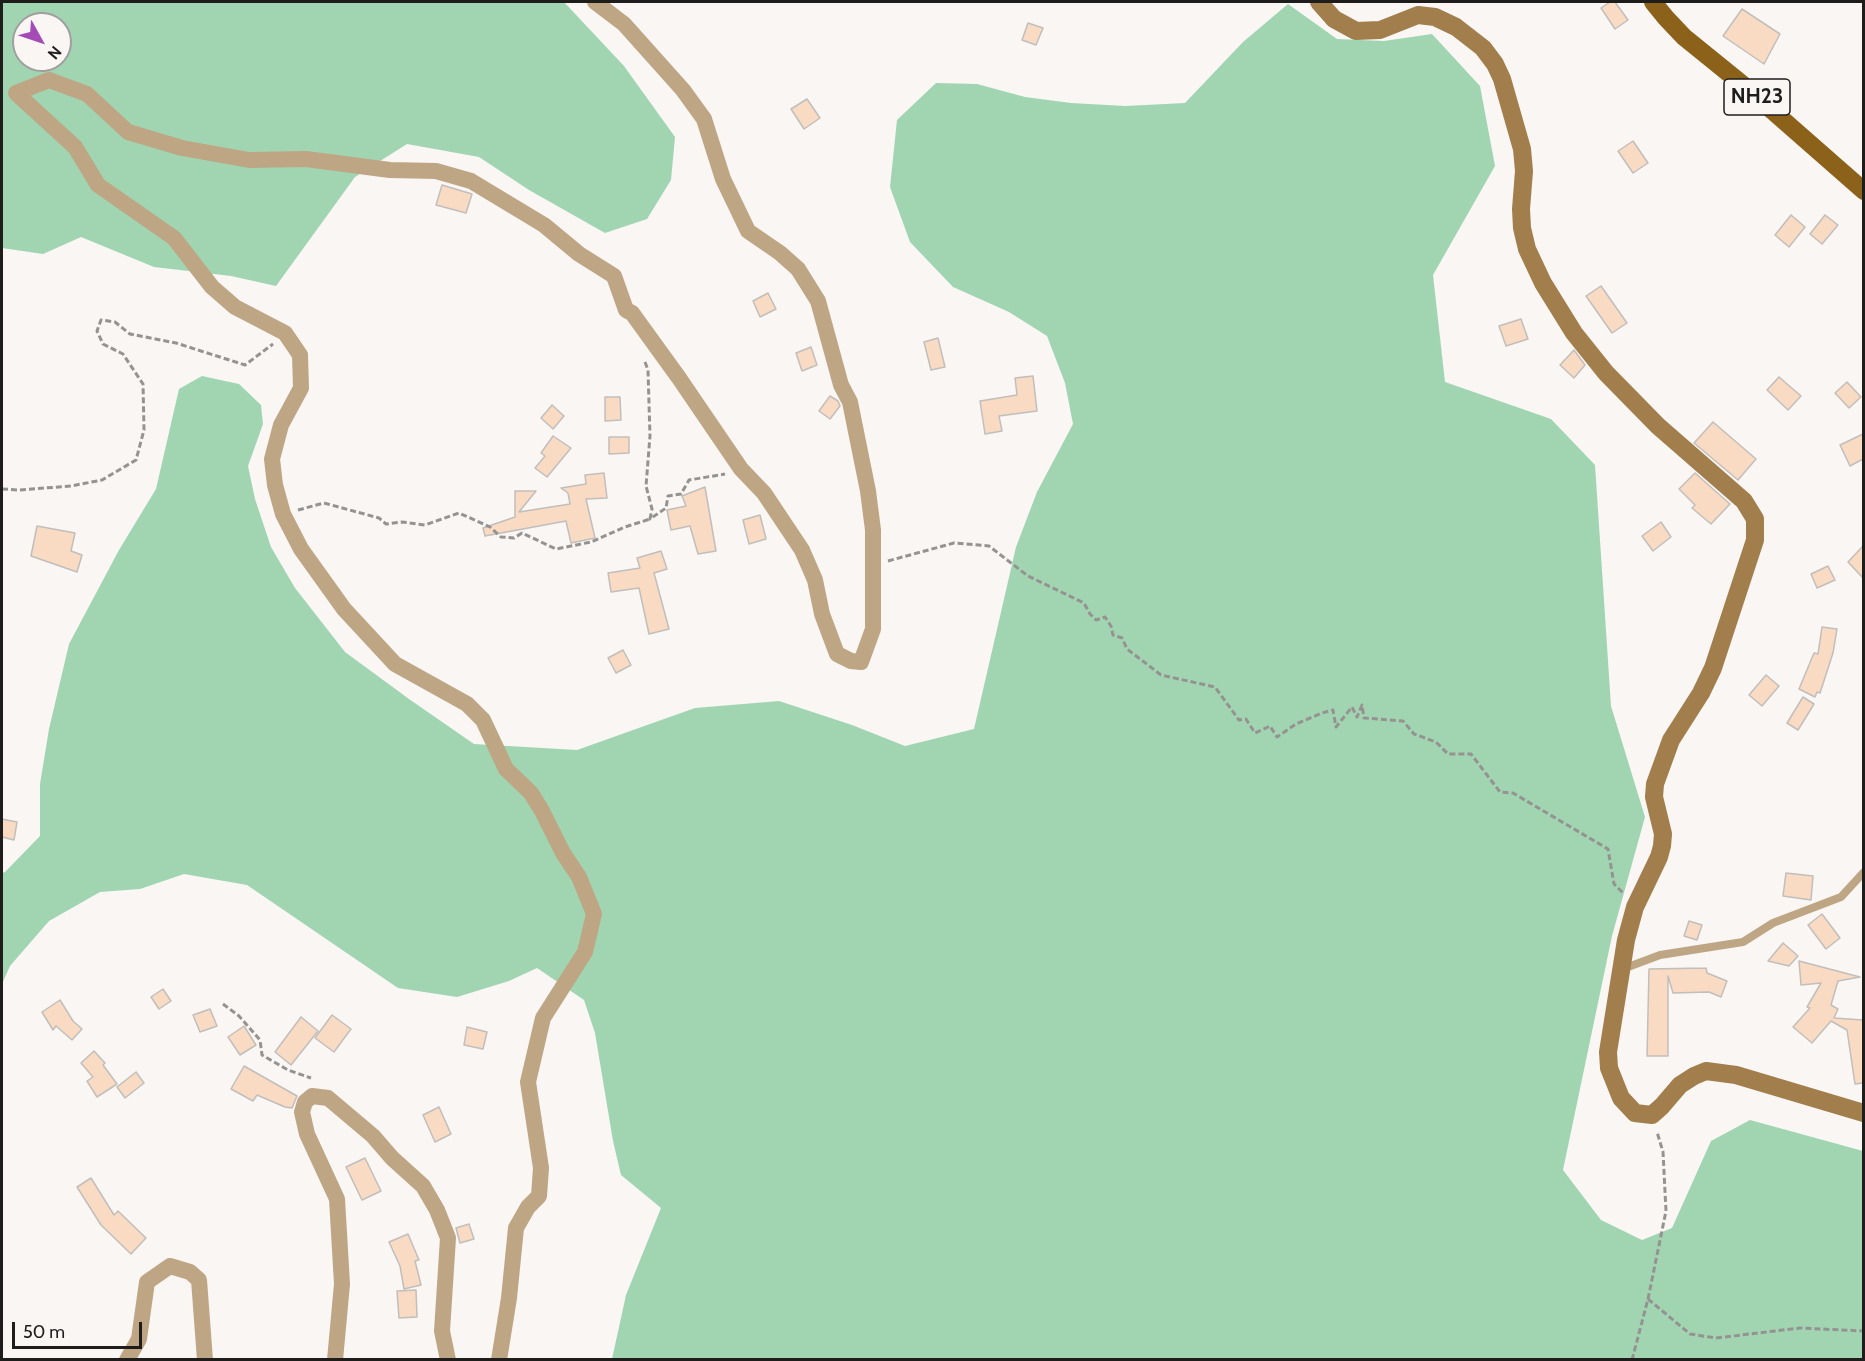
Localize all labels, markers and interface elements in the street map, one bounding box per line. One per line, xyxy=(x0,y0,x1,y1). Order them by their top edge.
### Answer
north arrow xyxy=(12,12,72,72)
text: N xyxy=(44,42,66,63)
road number: NH23 xyxy=(1724,79,1790,115)
scale bar xyxy=(15,1310,146,1348)
text: 50 m xyxy=(23,1321,65,1343)

